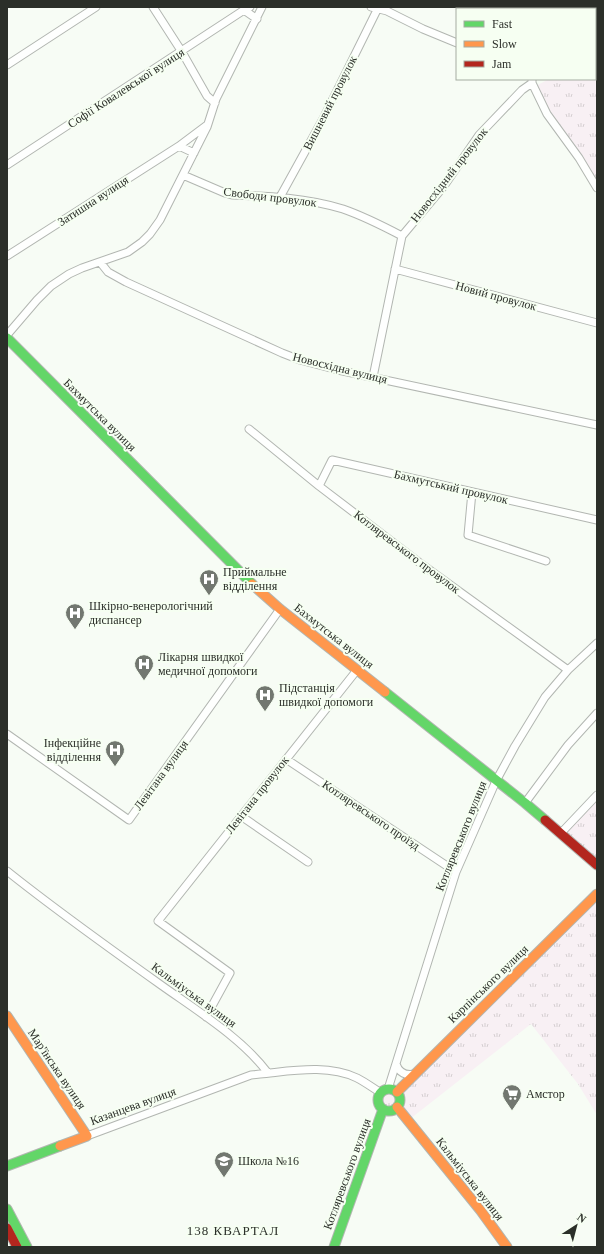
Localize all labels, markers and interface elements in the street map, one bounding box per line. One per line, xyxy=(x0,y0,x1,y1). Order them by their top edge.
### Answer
legend xyxy=(456,8,596,80)
text: Fast xyxy=(492,17,513,31)
text: Slow xyxy=(492,37,517,51)
street label: Софії Ковалевської вулиця xyxy=(65,45,187,131)
street label: Вишневий провулок xyxy=(300,53,360,152)
text: Jam xyxy=(492,57,512,71)
street label: Новосхідний провулок xyxy=(408,125,490,225)
street label: Затишна вулиця xyxy=(55,173,131,229)
street label: Свободи провулок xyxy=(223,184,318,210)
street label: Новий провулок xyxy=(454,278,538,314)
street label: Новосхідна вулиця xyxy=(291,349,389,387)
street label: Бахмутська вулиця xyxy=(61,376,140,455)
street label: Бахмутський провулок xyxy=(393,467,510,507)
street label: Котляревського провулок xyxy=(351,508,463,597)
place label: Приймальне відділення xyxy=(223,565,287,593)
hospital icon: Приймальне відділення xyxy=(198,568,220,596)
place label: Шкірно-венерологічний диспансер xyxy=(89,599,213,627)
street label: Бахмутська вулиця xyxy=(291,601,377,672)
hospital icon: Шкірно-венерологічний диспансер xyxy=(64,602,86,630)
place label: Лікарня швидкої медичної допомоги xyxy=(158,650,258,678)
hospital icon: Лікарня швидкої медичної допомоги xyxy=(133,653,155,681)
place label: Підстанція швидкої допомоги xyxy=(279,681,374,709)
hospital icon: Підстанція швидкої допомоги xyxy=(254,684,276,712)
place label: Інфекційне відділення xyxy=(44,736,101,764)
street label: Левітана вулиця xyxy=(131,737,191,813)
hospital icon: Інфекційне відділення xyxy=(104,739,126,767)
street label: Левітана провулок xyxy=(222,753,292,837)
street label: Котляревського проїзд xyxy=(320,777,422,853)
street label: Котляревського вулиця xyxy=(433,779,490,893)
street label: Карпінського вулиця xyxy=(445,942,531,1026)
street label: Кальміуська вулиця xyxy=(149,959,240,1031)
street label: Мар'їнська вулиця xyxy=(25,1026,89,1112)
supermarket icon: Амстор xyxy=(501,1083,523,1111)
street label: Казанцева вулиця xyxy=(88,1084,178,1128)
place label: Амстор xyxy=(526,1087,565,1101)
street label: Котляревського вулиця xyxy=(320,1116,374,1232)
street label: Кальміуська вулиця xyxy=(433,1135,507,1224)
school or university icon: Школа №16 xyxy=(213,1150,235,1178)
place label: Школа №16 xyxy=(238,1154,299,1168)
north arrow xyxy=(556,1206,596,1246)
text: N xyxy=(575,1211,589,1225)
district label: 138 КВАРТАЛ xyxy=(187,1223,279,1238)

